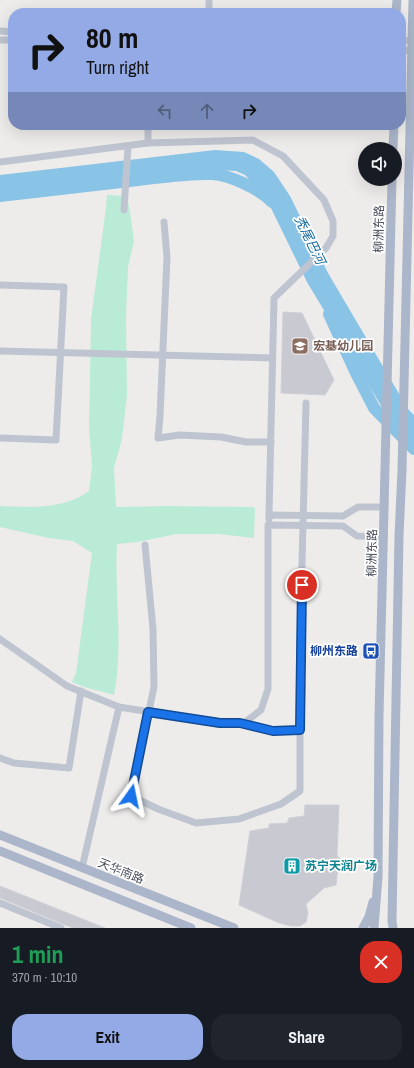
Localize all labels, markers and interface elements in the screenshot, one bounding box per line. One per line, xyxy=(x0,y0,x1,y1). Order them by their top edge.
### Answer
text: 80 m xyxy=(86,19,138,57)
icon: right xyxy=(20,24,72,76)
text: Turn right xyxy=(86,55,149,80)
icon: left xyxy=(154,100,176,122)
icon: ahead xyxy=(196,100,218,122)
icon: right xyxy=(238,100,260,122)
map controls xyxy=(358,142,402,186)
button: sound xyxy=(358,142,402,186)
street label: 柳洲东路 xyxy=(371,205,387,253)
water label: 秃尾巴河 xyxy=(291,213,330,270)
school or university icon: 宏基幼儿园 xyxy=(290,336,310,356)
place label: 宏基幼儿园 xyxy=(313,338,373,354)
street label: 柳洲东路 xyxy=(364,529,380,577)
pin xyxy=(285,568,319,602)
icon: arrive xyxy=(291,574,313,596)
bus stop icon: 柳州东路 xyxy=(361,641,381,661)
place label: 柳州东路 xyxy=(310,643,358,659)
position arrow xyxy=(110,775,152,817)
street label: 天华南路 xyxy=(96,855,146,887)
building icon: 苏宁天润广场 xyxy=(282,856,302,876)
place label: 苏宁天润广场 xyxy=(305,858,377,874)
text: 1 min xyxy=(12,938,63,970)
button: close xyxy=(360,941,402,983)
text: 370 m · 10:10 xyxy=(12,969,77,986)
button: Exit xyxy=(12,1014,203,1060)
button: Share xyxy=(211,1014,402,1060)

